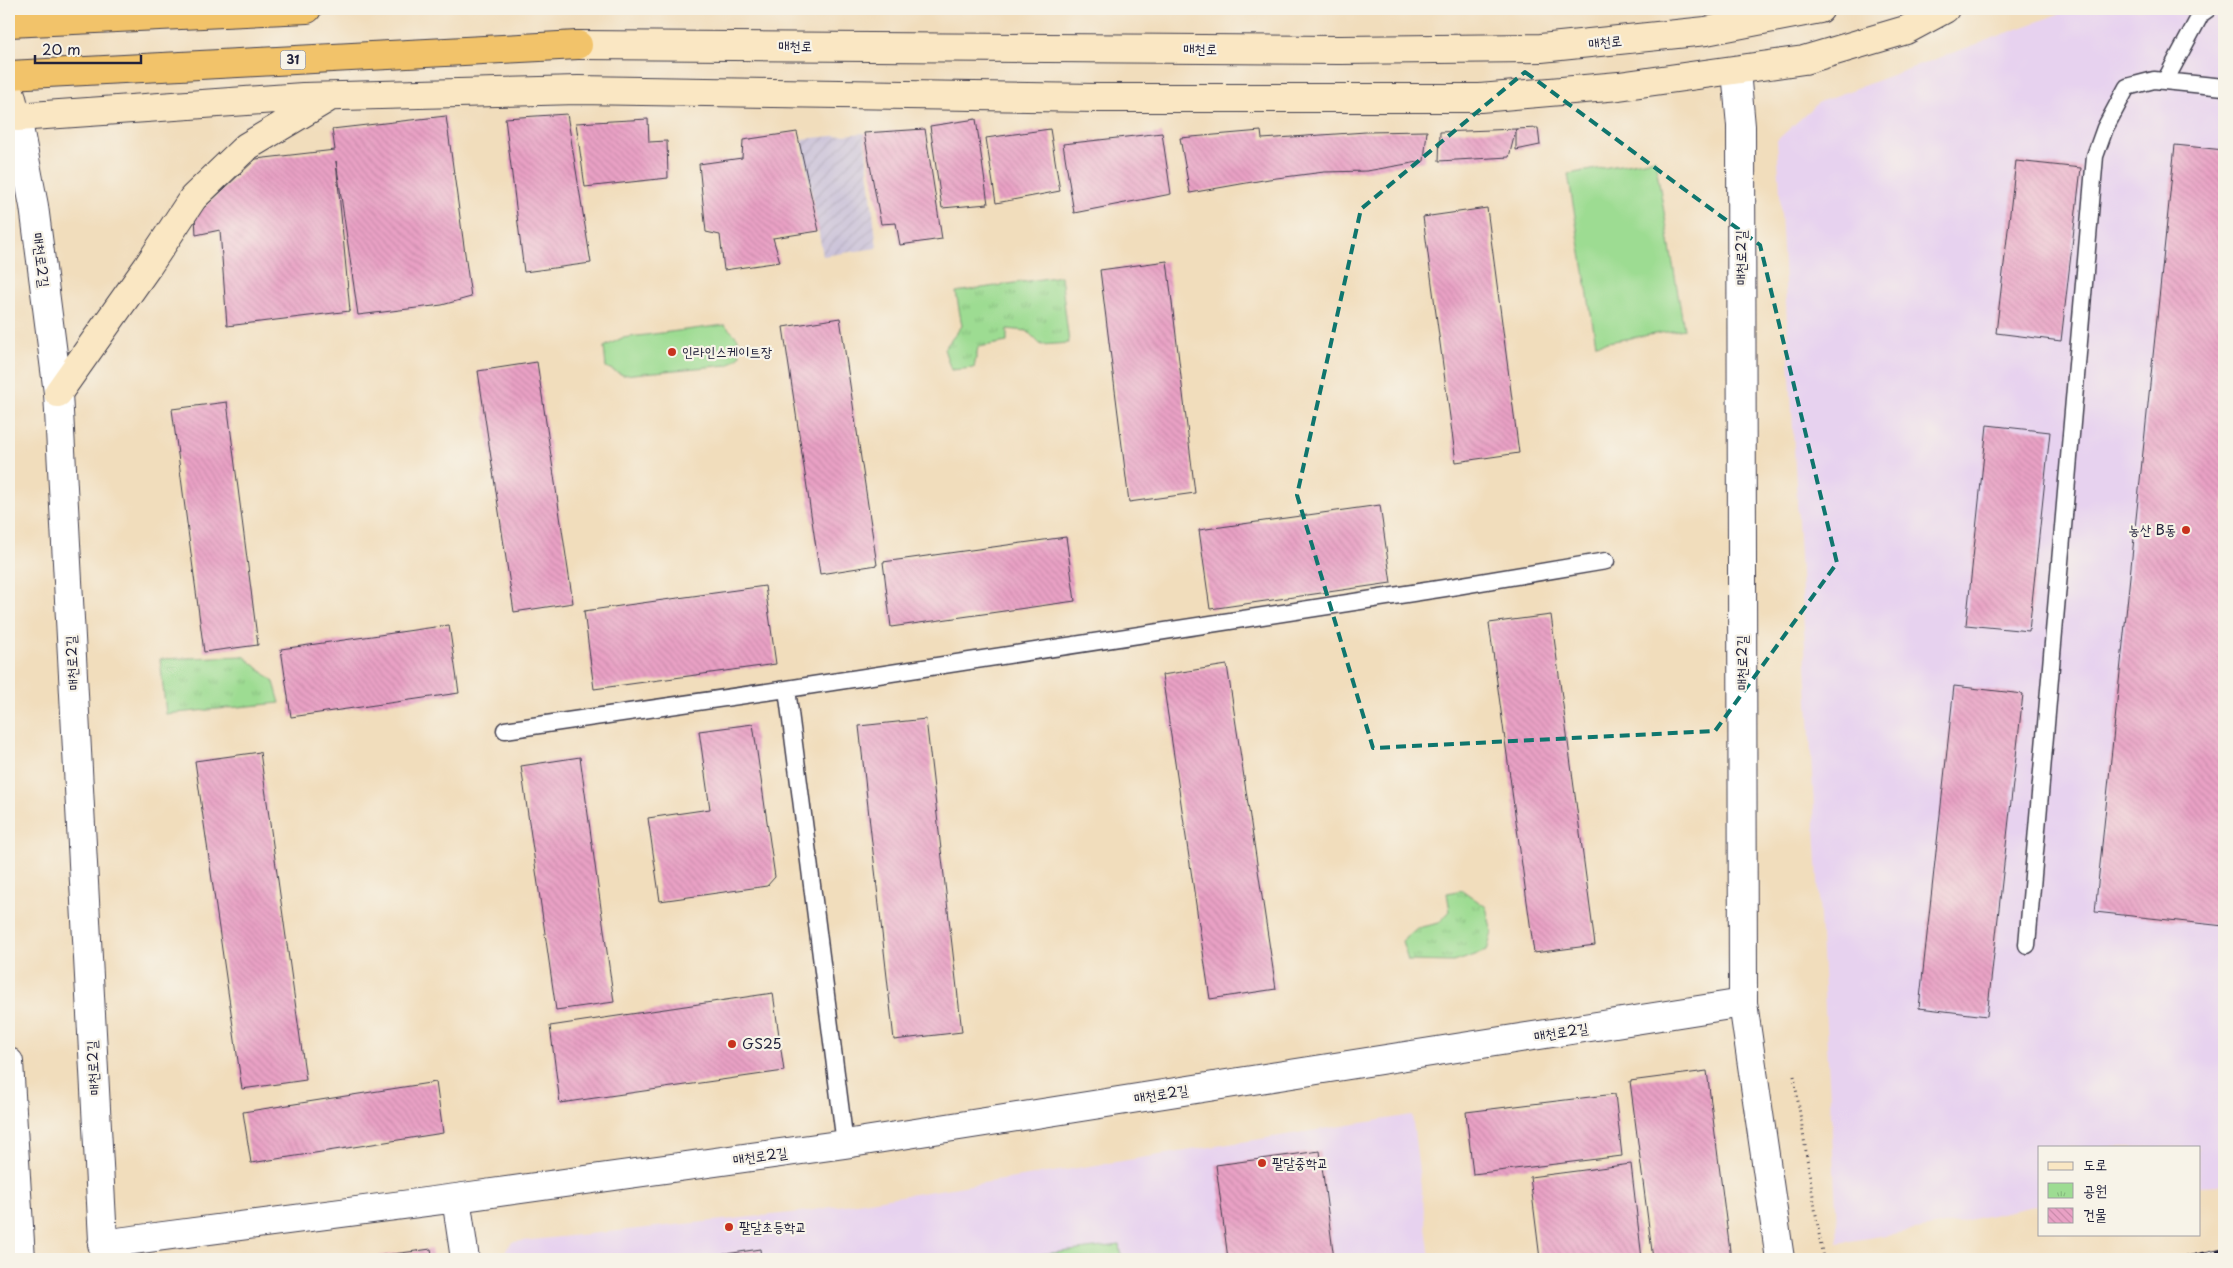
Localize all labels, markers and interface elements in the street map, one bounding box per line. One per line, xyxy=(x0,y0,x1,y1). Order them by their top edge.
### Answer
street label: 매천로 xyxy=(1587,29,1623,54)
scale bar xyxy=(35,32,141,64)
street label: 매천로 xyxy=(778,35,812,56)
text: 20 m xyxy=(42,37,81,60)
street label: 매천로 xyxy=(1183,38,1217,59)
road number: 31 xyxy=(280,50,306,70)
street label: 매천로2길 xyxy=(1730,230,1751,285)
street label: 매천로2길 xyxy=(28,231,55,289)
place label: 인라인스케이트장 xyxy=(682,341,773,362)
marker: 인라인스케이트장 xyxy=(666,346,678,358)
place label: 농산 B동 xyxy=(2128,519,2176,540)
marker: 농산 B동 xyxy=(2180,524,2192,536)
street label: 매천로2길 xyxy=(60,634,83,691)
street label: 매천로2길 xyxy=(1731,635,1752,690)
street label: 매천로2길 xyxy=(1532,1017,1590,1046)
place label: GS25 xyxy=(742,1033,782,1054)
marker: GS25 xyxy=(726,1038,738,1050)
street label: 매천로2길 xyxy=(81,1039,104,1096)
street label: 매천로2길 xyxy=(1132,1079,1190,1108)
street label: 매천로2길 xyxy=(731,1141,789,1170)
legend xyxy=(2038,1146,2200,1236)
place label: 팔달중학교 xyxy=(1272,1152,1328,1173)
text: 도로 xyxy=(2083,1152,2107,1175)
marker: 팔달중학교 xyxy=(1256,1157,1268,1169)
text: 공원 xyxy=(2083,1178,2107,1201)
text: 건물 xyxy=(2083,1202,2107,1225)
place label: 팔달초등학교 xyxy=(739,1216,807,1237)
marker: 팔달초등학교 xyxy=(723,1221,735,1233)

